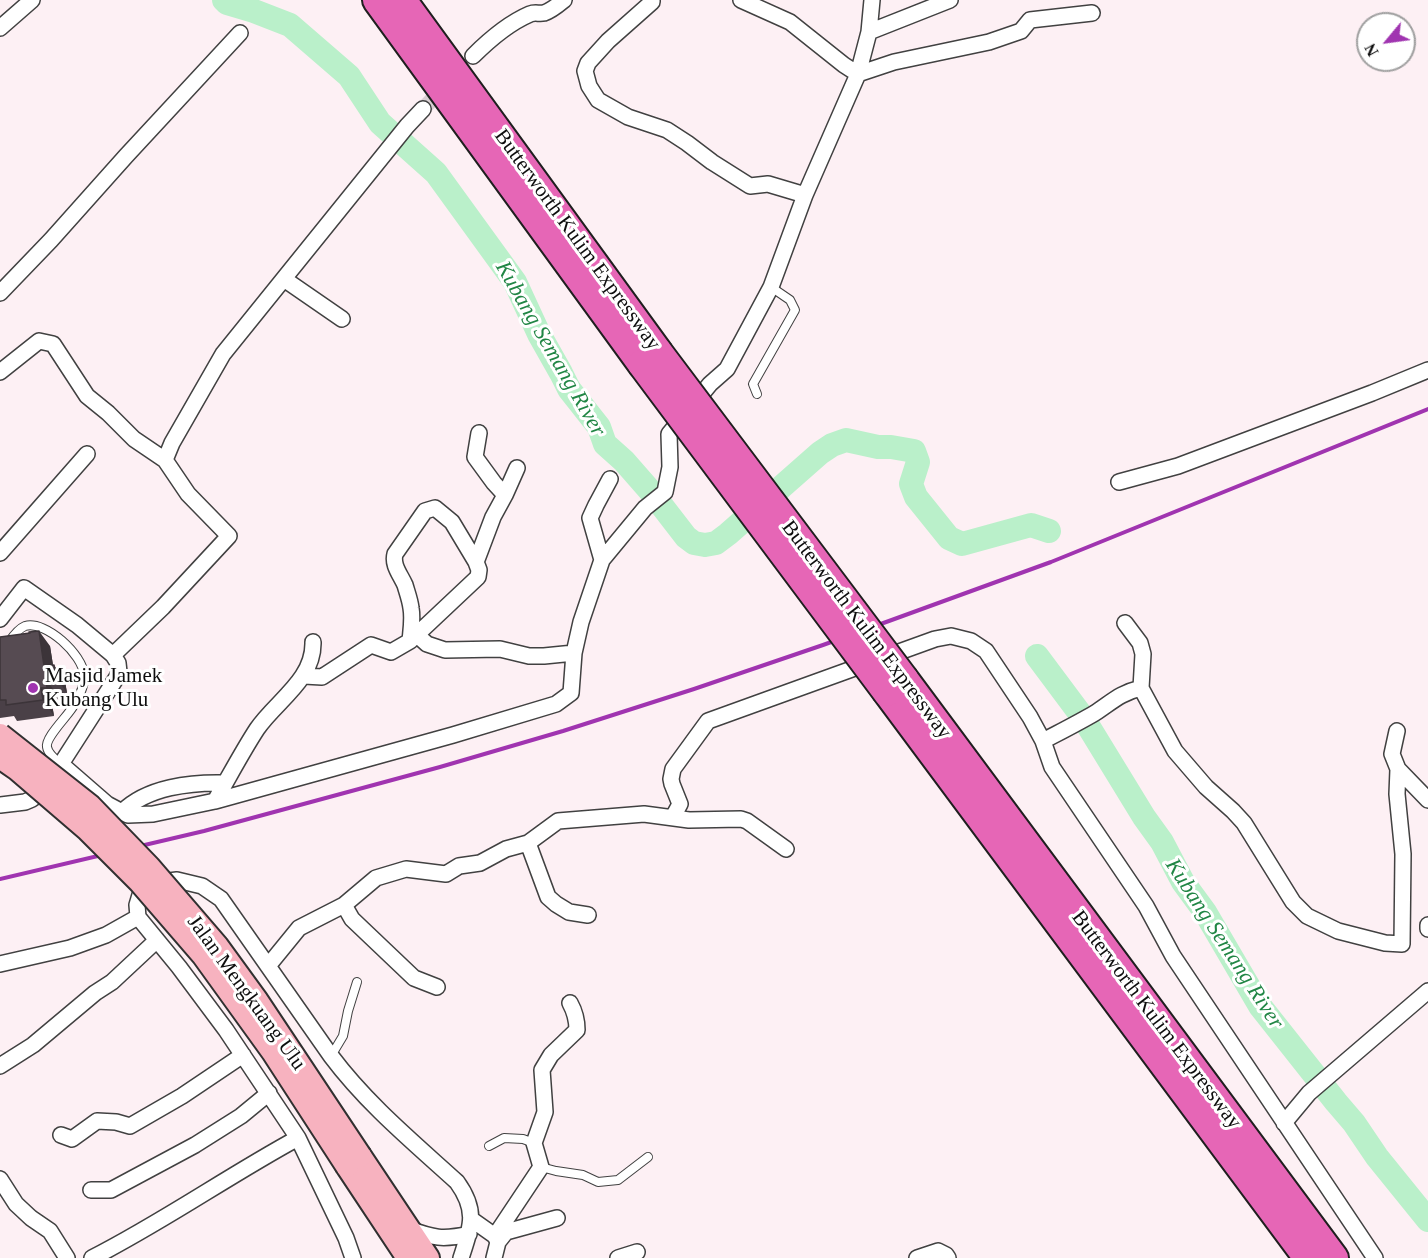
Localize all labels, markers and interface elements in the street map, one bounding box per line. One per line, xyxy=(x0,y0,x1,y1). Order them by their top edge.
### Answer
north arrow xyxy=(1356,12,1416,72)
text: N xyxy=(1361,41,1382,59)
street label: Butterworth Kulim Expressway xyxy=(488,125,666,355)
water label: Kubang Semang River xyxy=(489,257,611,441)
street label: Butterworth Kulim Expressway xyxy=(776,516,956,744)
place label: Masjid Jamek Kubang Ulu xyxy=(45,663,162,713)
marker: Masjid Jamek Kubang Ulu xyxy=(26,681,40,695)
water label: Kubang Semang River xyxy=(1159,854,1289,1034)
street label: Butterworth Kulim Expressway xyxy=(1066,906,1246,1134)
street label: Jalan Mengkuang Ulu xyxy=(181,911,311,1075)

